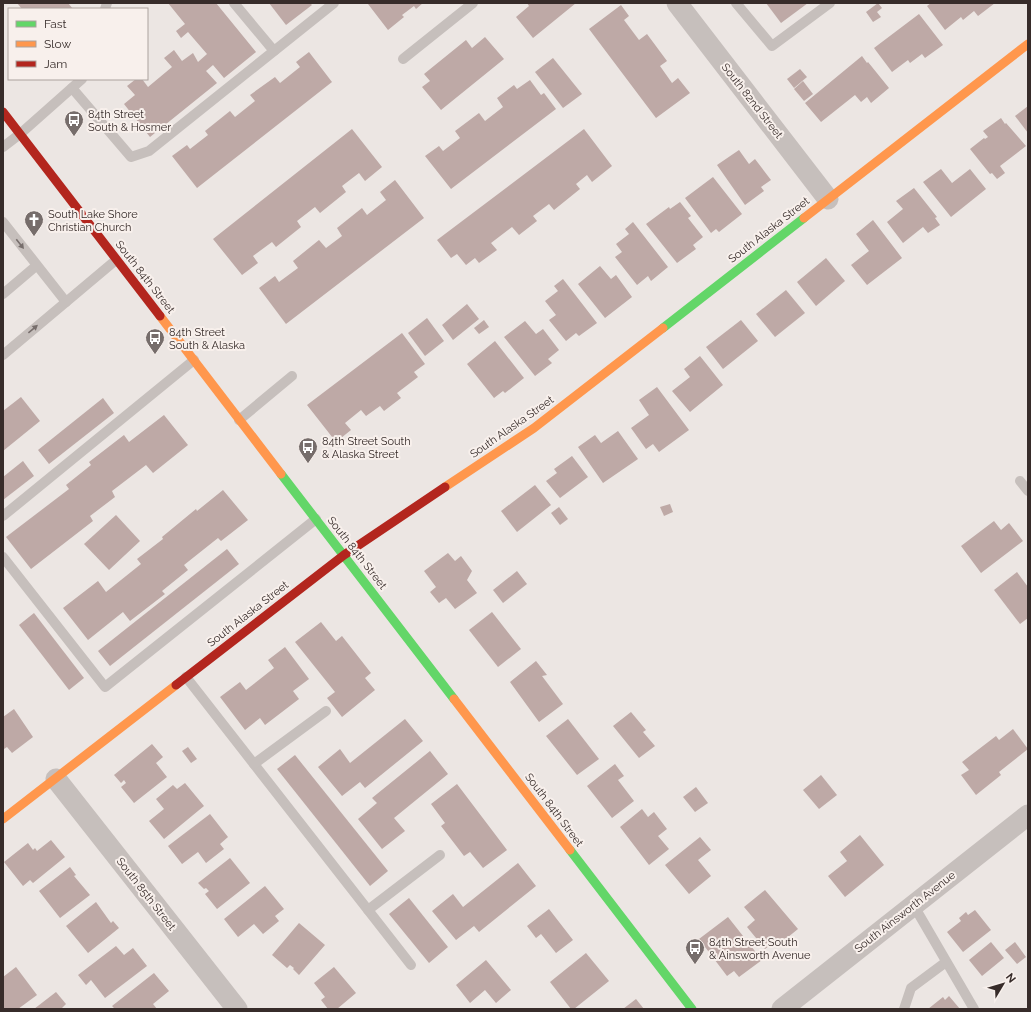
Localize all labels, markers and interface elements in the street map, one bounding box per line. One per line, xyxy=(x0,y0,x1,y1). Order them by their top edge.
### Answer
legend xyxy=(8,8,148,80)
text: Fast xyxy=(44,17,67,31)
text: Slow xyxy=(44,37,71,51)
text: Jam xyxy=(44,57,67,71)
street label: South 82nd Street xyxy=(719,61,785,141)
place label: 84th Street South & Hosmer xyxy=(88,108,171,134)
bus stop icon: 84th Street South & Hosmer xyxy=(63,109,85,137)
street label: South Alaska Street xyxy=(726,194,812,266)
place label: South Lake Shore Christian Church xyxy=(48,208,138,234)
church icon: South Lake Shore Christian Church xyxy=(23,209,45,237)
one-way arrow xyxy=(15,238,24,249)
street label: South 84th Street xyxy=(113,238,178,316)
one-way arrow xyxy=(27,325,38,334)
place label: 84th Street South & Alaska xyxy=(169,326,245,352)
bus stop icon: 84th Street South & Alaska xyxy=(144,327,166,355)
street label: South Alaska Street xyxy=(468,393,557,461)
place label: 84th Street South & Alaska Street xyxy=(322,435,411,461)
bus stop icon: 84th Street South & Alaska Street xyxy=(297,436,319,464)
street label: South 84th Street xyxy=(325,514,390,592)
street label: South Alaska Street xyxy=(205,578,291,650)
street label: South 84th Street xyxy=(522,771,586,850)
street label: South 85th Street xyxy=(114,855,179,933)
street label: South Ainsworth Avenue xyxy=(852,868,958,955)
place label: 84th Street South & Ainsworth Avenue xyxy=(709,936,811,962)
bus stop icon: 84th Street South & Ainsworth Avenue xyxy=(684,937,706,965)
north arrow xyxy=(983,964,1023,1004)
text: N xyxy=(1003,971,1018,985)

